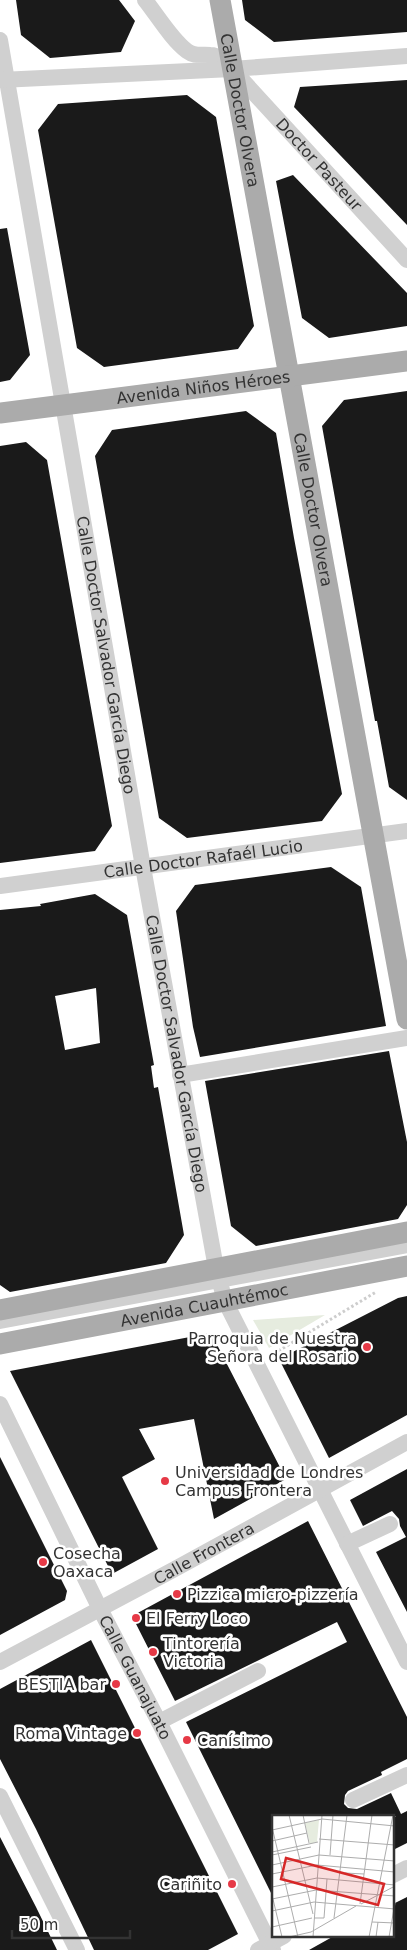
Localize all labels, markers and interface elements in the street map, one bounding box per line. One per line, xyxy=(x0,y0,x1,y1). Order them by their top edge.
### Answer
street label: Calle Doctor Olvera xyxy=(217,32,264,189)
street label: Doctor Pasteur xyxy=(272,114,367,215)
street label: Avenida Niños Héroes xyxy=(115,367,291,408)
street label: Calle Doctor Olvera xyxy=(290,431,337,588)
street label: Calle Doctor Salvador García Diego xyxy=(73,514,140,795)
street label: Calle Doctor Rafaél Lucio xyxy=(102,836,304,881)
street label: Calle Doctor Salvador García Diego xyxy=(142,913,212,1194)
street label: Avenida Cuauhtémoc xyxy=(119,1279,290,1330)
place label: Parroquia de Nuestra Señora del Rosario xyxy=(188,1329,357,1366)
marker: Parroquia de Nuestra Señora del Rosario xyxy=(361,1341,373,1353)
place label: Universidad de Londres Campus Frontera xyxy=(175,1463,363,1500)
marker: Universidad de Londres Campus Frontera xyxy=(159,1475,171,1487)
street label: Calle Frontera xyxy=(150,1518,257,1588)
place label: Cosecha Oaxaca xyxy=(53,1544,121,1581)
marker: Cosecha Oaxaca xyxy=(37,1556,49,1568)
place label: Pizzica micro-pizzería xyxy=(187,1585,359,1604)
marker: Pizzica micro-pizzería xyxy=(171,1588,183,1600)
place label: El Ferry Loco xyxy=(146,1609,248,1628)
street label: Calle Guanajuato xyxy=(95,1612,176,1743)
marker: El Ferry Loco xyxy=(130,1612,142,1624)
place label: Tintorería Victoria xyxy=(162,1634,240,1671)
marker: Tintorería Victoria xyxy=(147,1646,159,1658)
place label: BESTIA bar xyxy=(18,1675,106,1694)
marker: BESTIA bar xyxy=(110,1678,122,1690)
place label: Roma Vintage xyxy=(15,1724,127,1743)
marker: Roma Vintage xyxy=(131,1727,143,1739)
place label: Canísimo xyxy=(197,1731,271,1750)
marker: Canísimo xyxy=(181,1734,193,1746)
inset map xyxy=(272,1815,394,1938)
place label: Cariñito xyxy=(159,1875,222,1894)
marker: Cariñito xyxy=(226,1878,238,1890)
scale bar xyxy=(12,1908,130,1940)
text: 50 m xyxy=(20,1916,58,1934)

